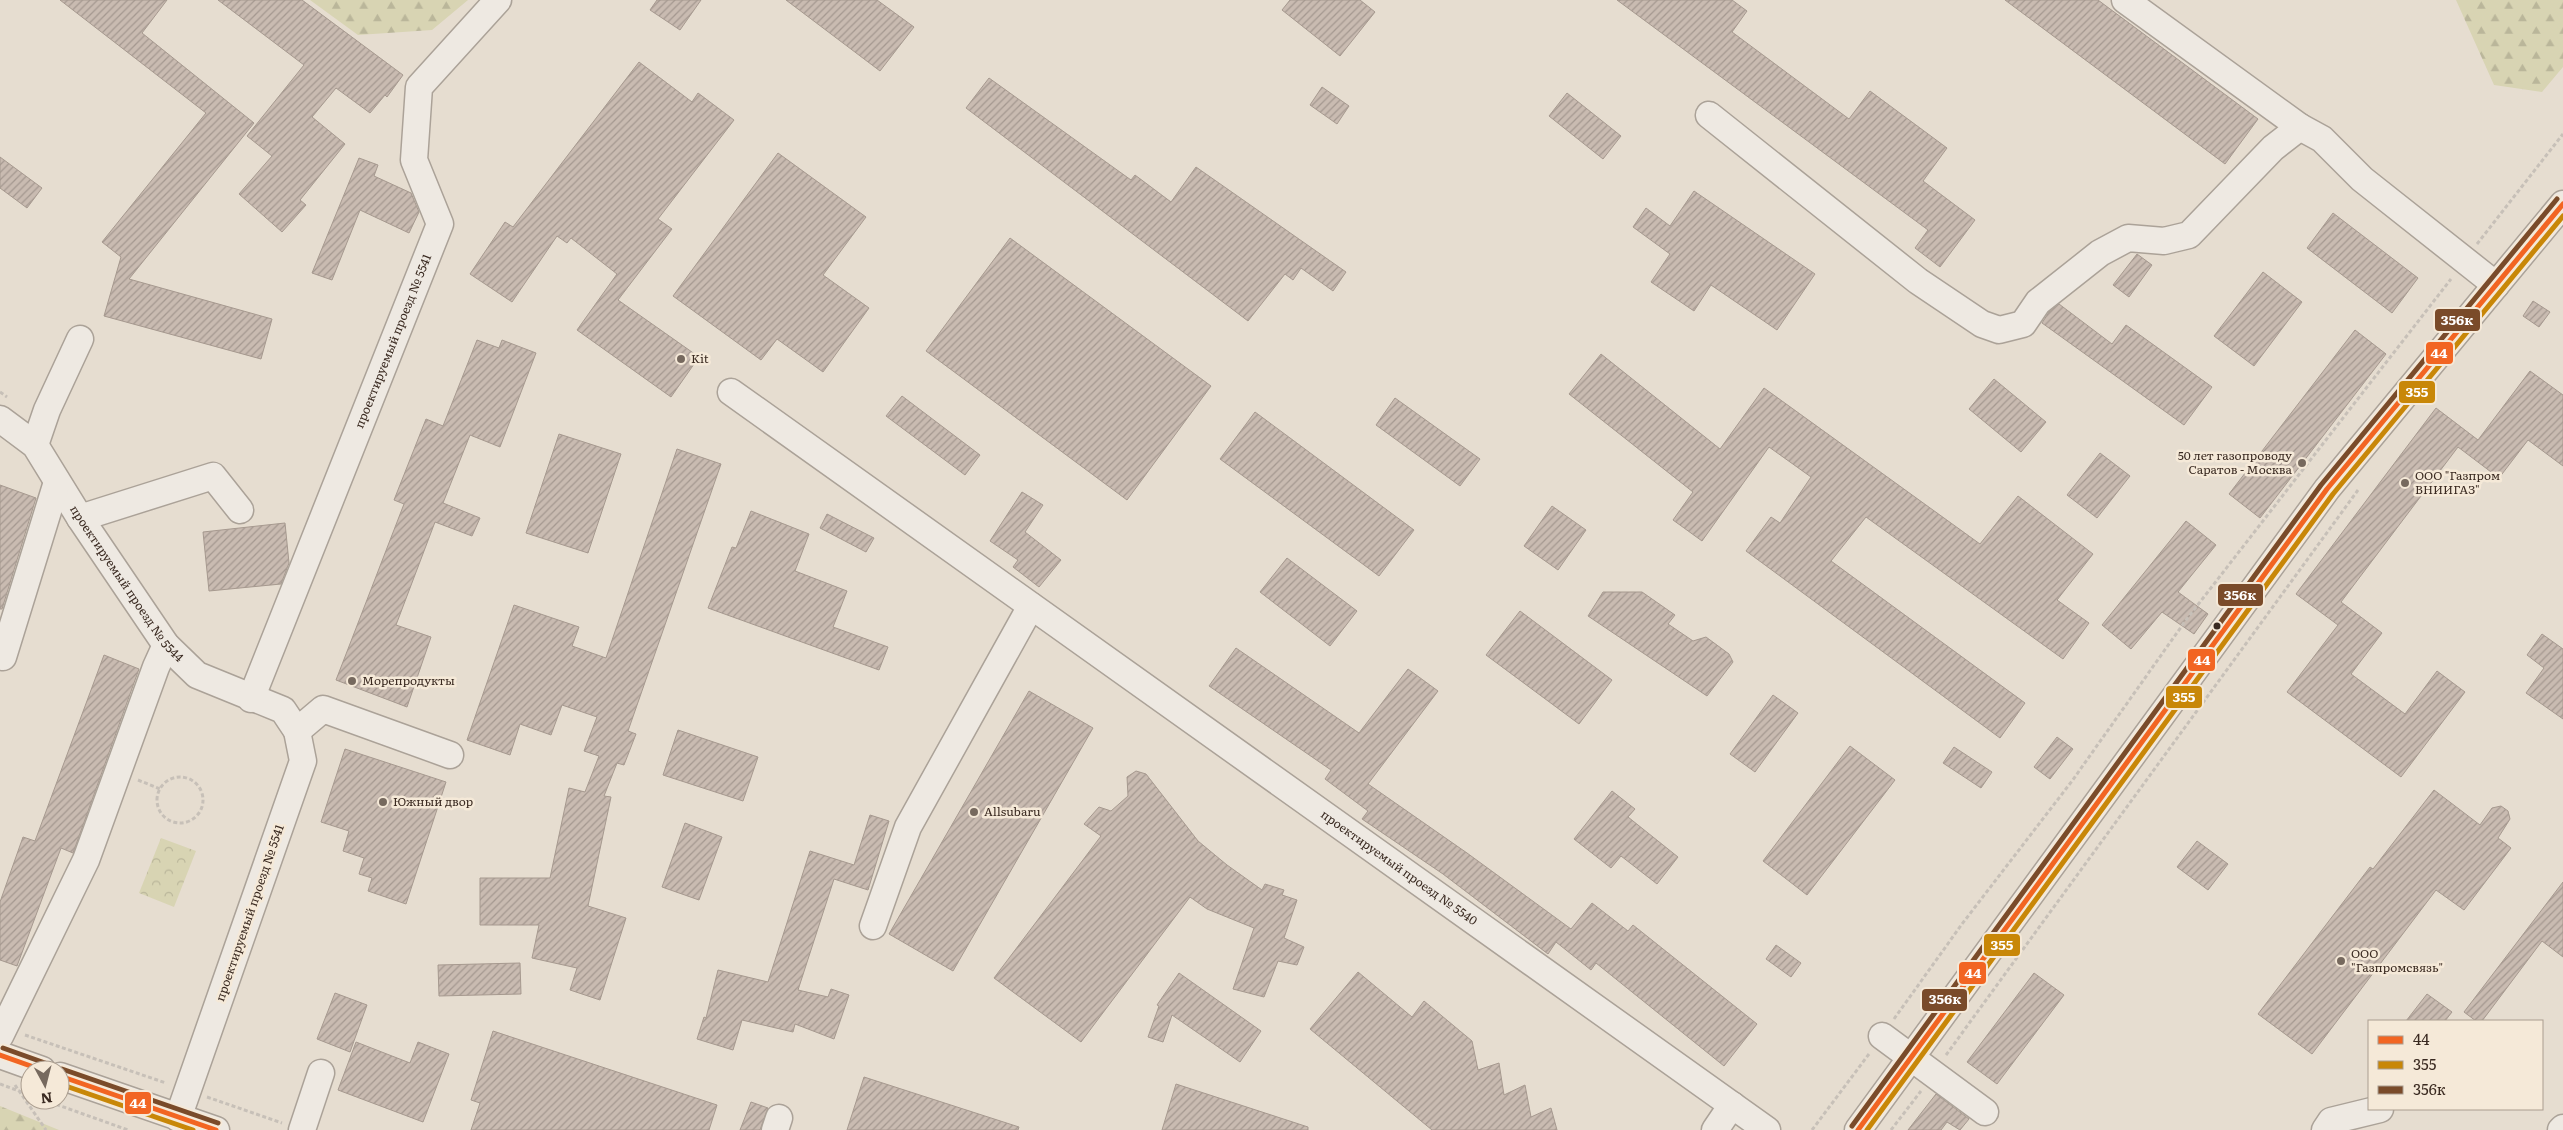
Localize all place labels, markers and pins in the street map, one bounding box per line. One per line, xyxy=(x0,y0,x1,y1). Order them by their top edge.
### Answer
place label: Kit xyxy=(691,349,709,367)
marker: Kit xyxy=(675,353,687,365)
place label: 50 лет газопроводу Саратов - Москва xyxy=(2178,446,2293,478)
marker: 50 лет газопроводу Саратов - Москва xyxy=(2296,457,2308,469)
place label: ООО "Газпром ВНИИГАЗ" xyxy=(2415,466,2500,498)
marker: ООО "Газпром ВНИИГАЗ" xyxy=(2399,477,2411,489)
unlabelled marker xyxy=(2212,621,2222,631)
place label: Морепродукты xyxy=(362,671,455,689)
marker: Морепродукты xyxy=(346,675,358,687)
place label: Южный двор xyxy=(393,792,473,810)
marker: Южный двор xyxy=(377,796,389,808)
place label: Allsubaru xyxy=(984,802,1041,820)
marker: Allsubaru xyxy=(968,806,980,818)
place label: ООО "Газпромсвязь" xyxy=(2351,944,2443,976)
marker: ООО "Газпромсвязь" xyxy=(2335,955,2347,967)

